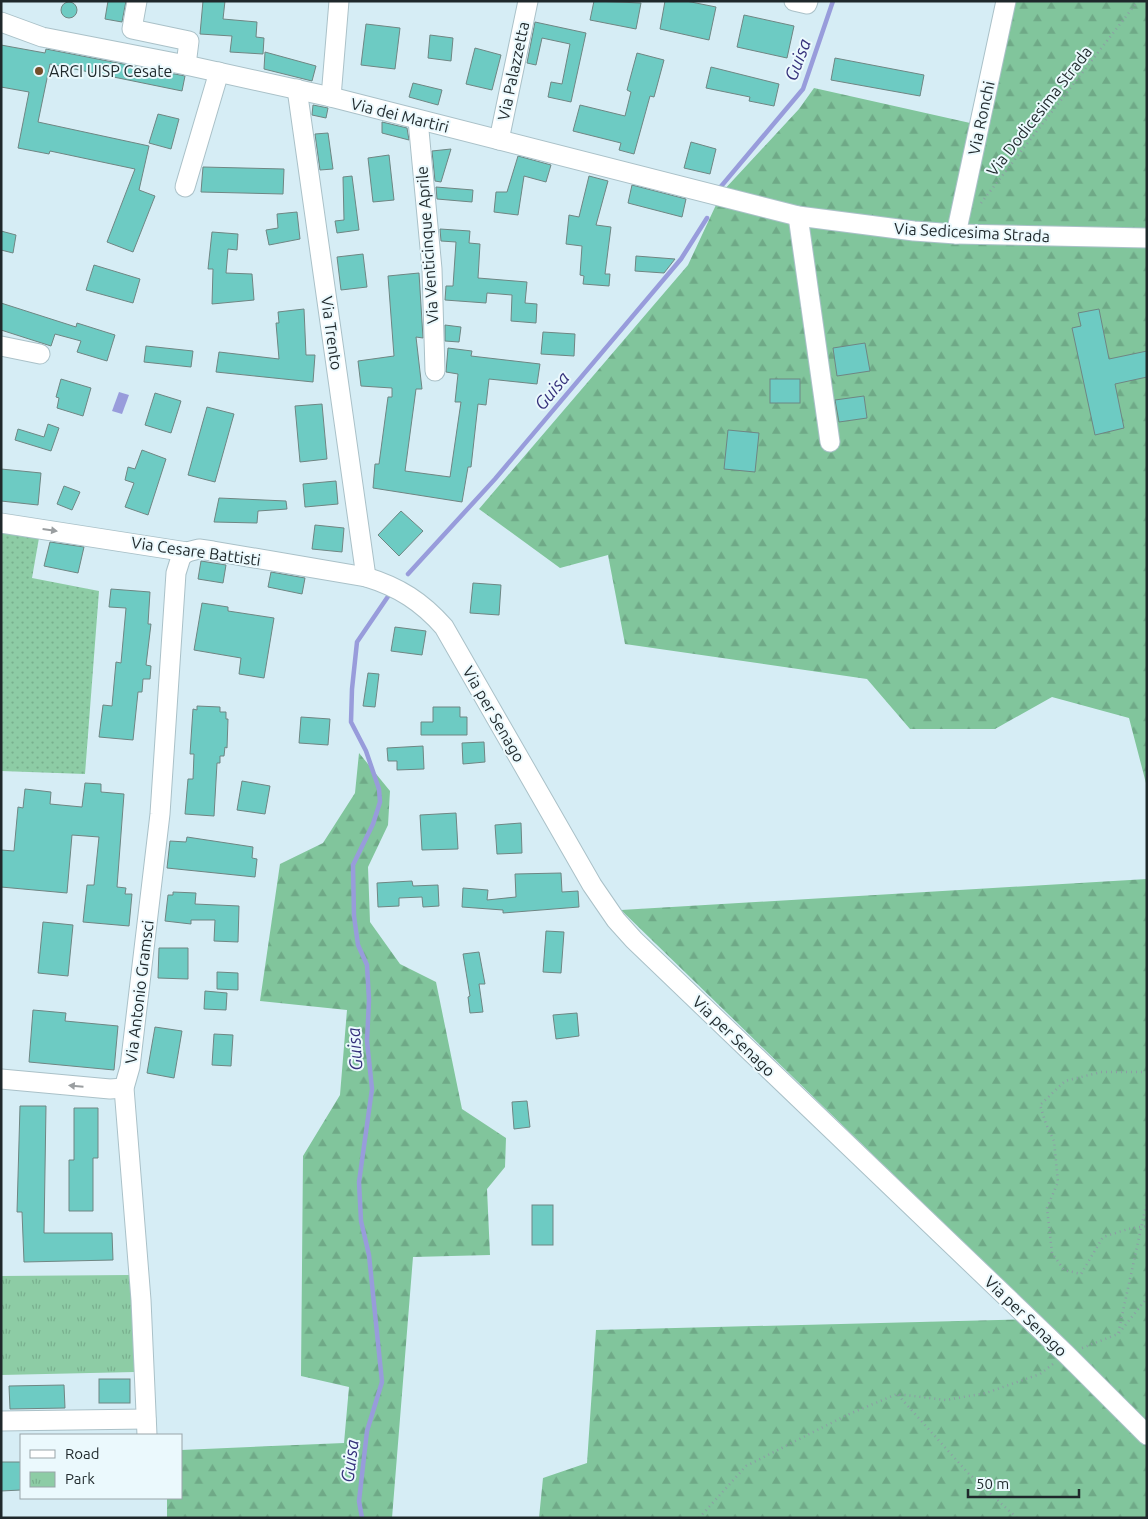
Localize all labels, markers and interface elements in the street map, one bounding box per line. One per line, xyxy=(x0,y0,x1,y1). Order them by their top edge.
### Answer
street label: Via Palazzetta xyxy=(494,20,532,122)
water label: Guisa xyxy=(780,36,814,83)
street label: Via Dodicesima Strada xyxy=(983,43,1095,179)
place label: ARCI UISP Cesate xyxy=(49,62,172,80)
marker: ARCI UISP Cesate xyxy=(33,65,45,77)
street label: Via Ronchi xyxy=(964,79,998,157)
street label: Via dei Martiri xyxy=(349,94,451,136)
street label: Via Venticinque Aprile xyxy=(412,165,442,325)
street label: Via Sedicesima Strada xyxy=(894,219,1050,245)
street label: Via Trento xyxy=(318,295,346,371)
water label: Guisa xyxy=(530,367,573,413)
one-way arrow xyxy=(42,526,58,534)
street label: Via Cesare Battisti xyxy=(130,533,262,569)
street label: Via per Senago xyxy=(459,663,529,765)
street label: Via Antonio Gramsci xyxy=(121,919,157,1065)
street label: Via per Senago xyxy=(689,992,779,1080)
water label: Guisa xyxy=(342,1027,365,1071)
one-way arrow xyxy=(67,1081,83,1089)
street label: Via per Senago xyxy=(981,1272,1071,1360)
legend xyxy=(20,1434,182,1499)
water label: Guisa xyxy=(336,1438,362,1484)
text: Road xyxy=(65,1445,100,1462)
scale bar xyxy=(968,1466,1079,1498)
text: Park xyxy=(65,1470,95,1487)
text: 50 m xyxy=(976,1475,1009,1492)

